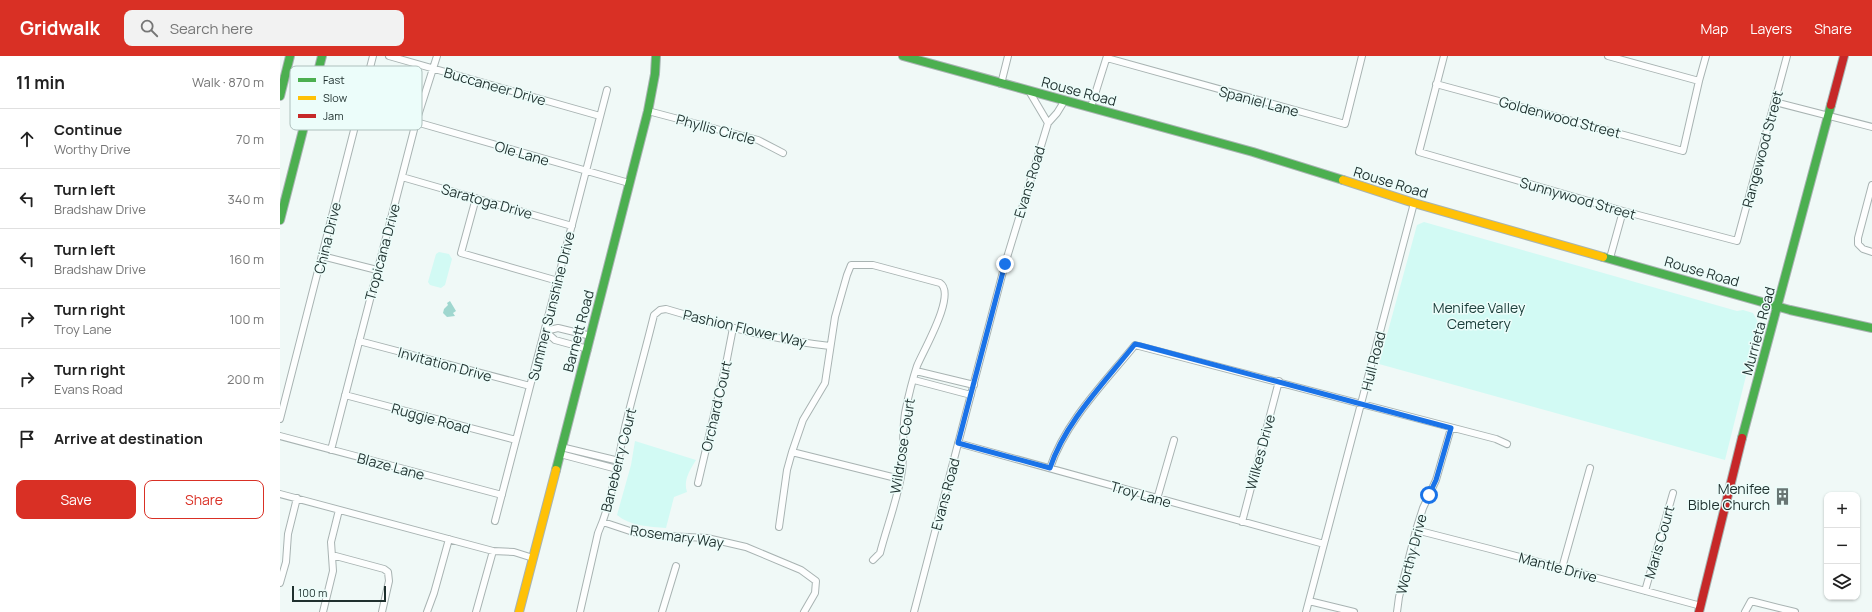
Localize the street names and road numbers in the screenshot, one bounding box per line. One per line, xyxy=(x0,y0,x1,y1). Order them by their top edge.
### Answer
street label: Buccaneer Drive xyxy=(442,62,548,110)
street label: Rouse Road xyxy=(1039,72,1119,110)
street label: Spaniel Lane xyxy=(1217,81,1301,121)
street label: Rangewood Street xyxy=(1737,88,1787,210)
street label: Goldenwood Street xyxy=(1497,92,1623,142)
street label: Phyllis Circle xyxy=(674,109,758,149)
street label: Ole Lane xyxy=(493,136,551,170)
street label: Evans Road xyxy=(1009,144,1049,220)
street label: Rouse Road xyxy=(1351,162,1431,202)
street label: Sunnywood Street xyxy=(1518,172,1639,224)
street label: Saratoga Drive xyxy=(439,179,535,223)
street label: China Drive xyxy=(309,200,345,276)
street label: Tropicana Drive xyxy=(360,201,404,303)
street label: Summer Sunshine Drive xyxy=(523,230,579,382)
street label: Rouse Road xyxy=(1662,251,1742,291)
street label: Murrieta Road xyxy=(1737,285,1779,377)
street label: Barnett Road xyxy=(558,288,598,374)
street label: Pashion Flower Way xyxy=(681,305,809,352)
street label: Hull Road xyxy=(1356,329,1390,393)
street label: Invitation Drive xyxy=(396,342,494,386)
street label: Orchard Court xyxy=(696,359,736,453)
street label: Wildrose Court xyxy=(885,397,919,495)
street label: Ruggie Road xyxy=(389,398,473,438)
street label: Baneberry Court xyxy=(596,406,640,514)
street label: Wilkes Drive xyxy=(1241,412,1279,492)
street label: Blaze Lane xyxy=(355,448,427,484)
street label: Evans Road xyxy=(926,456,964,532)
street label: Troy Lane xyxy=(1109,476,1173,512)
street label: Maris Court xyxy=(1639,503,1679,581)
street label: Worthy Drive xyxy=(1391,512,1431,596)
street label: Rosemary Way xyxy=(629,520,726,552)
street label: Mantle Drive xyxy=(1517,547,1599,587)

